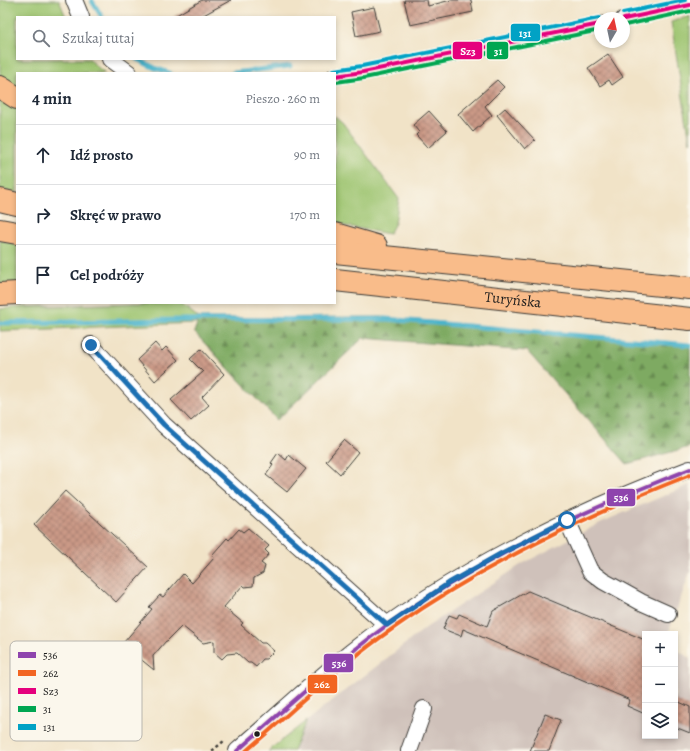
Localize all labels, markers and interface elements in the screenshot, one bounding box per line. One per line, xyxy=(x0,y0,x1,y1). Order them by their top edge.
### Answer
north arrow xyxy=(594,12,630,48)
search box xyxy=(16,16,336,60)
line badge: 131 xyxy=(510,23,541,42)
text: 131 xyxy=(519,26,531,41)
icon: search xyxy=(30,27,52,49)
text: Szukaj tutaj xyxy=(62,28,135,48)
line badge: Sz3 xyxy=(452,41,483,60)
line badge: 31 xyxy=(486,41,509,60)
text: Sz3 xyxy=(460,44,476,59)
text: 31 xyxy=(494,44,502,59)
text: 4 min xyxy=(32,87,72,110)
text: Pieszo · 260 m xyxy=(246,90,320,107)
icon: ahead xyxy=(32,144,54,166)
text: Idź prosto xyxy=(70,145,133,165)
text: 90 m xyxy=(294,146,320,163)
icon: right xyxy=(32,204,54,226)
text: Skręć w prawo xyxy=(70,205,161,225)
text: 170 m xyxy=(290,206,320,223)
icon: arrive xyxy=(32,264,54,286)
text: Cel podróży xyxy=(70,265,144,285)
street label: Turyńska xyxy=(483,286,542,313)
route end xyxy=(82,336,100,354)
line badge: 536 xyxy=(606,488,636,507)
text: 536 xyxy=(614,490,628,505)
route start xyxy=(558,511,576,529)
map controls xyxy=(642,631,678,739)
button: + xyxy=(642,631,678,667)
legend xyxy=(10,641,142,741)
text: 536 xyxy=(43,648,57,663)
line badge: 536 xyxy=(323,653,354,673)
text: 536 xyxy=(332,656,346,671)
text: 262 xyxy=(43,666,59,681)
button: − xyxy=(642,667,678,703)
line badge: 262 xyxy=(307,674,338,694)
text: 262 xyxy=(314,677,331,692)
text: Sz3 xyxy=(43,684,58,699)
text: 31 xyxy=(43,702,52,717)
button: layers xyxy=(642,703,678,739)
text: 131 xyxy=(43,720,55,735)
unlabelled marker xyxy=(252,729,262,739)

